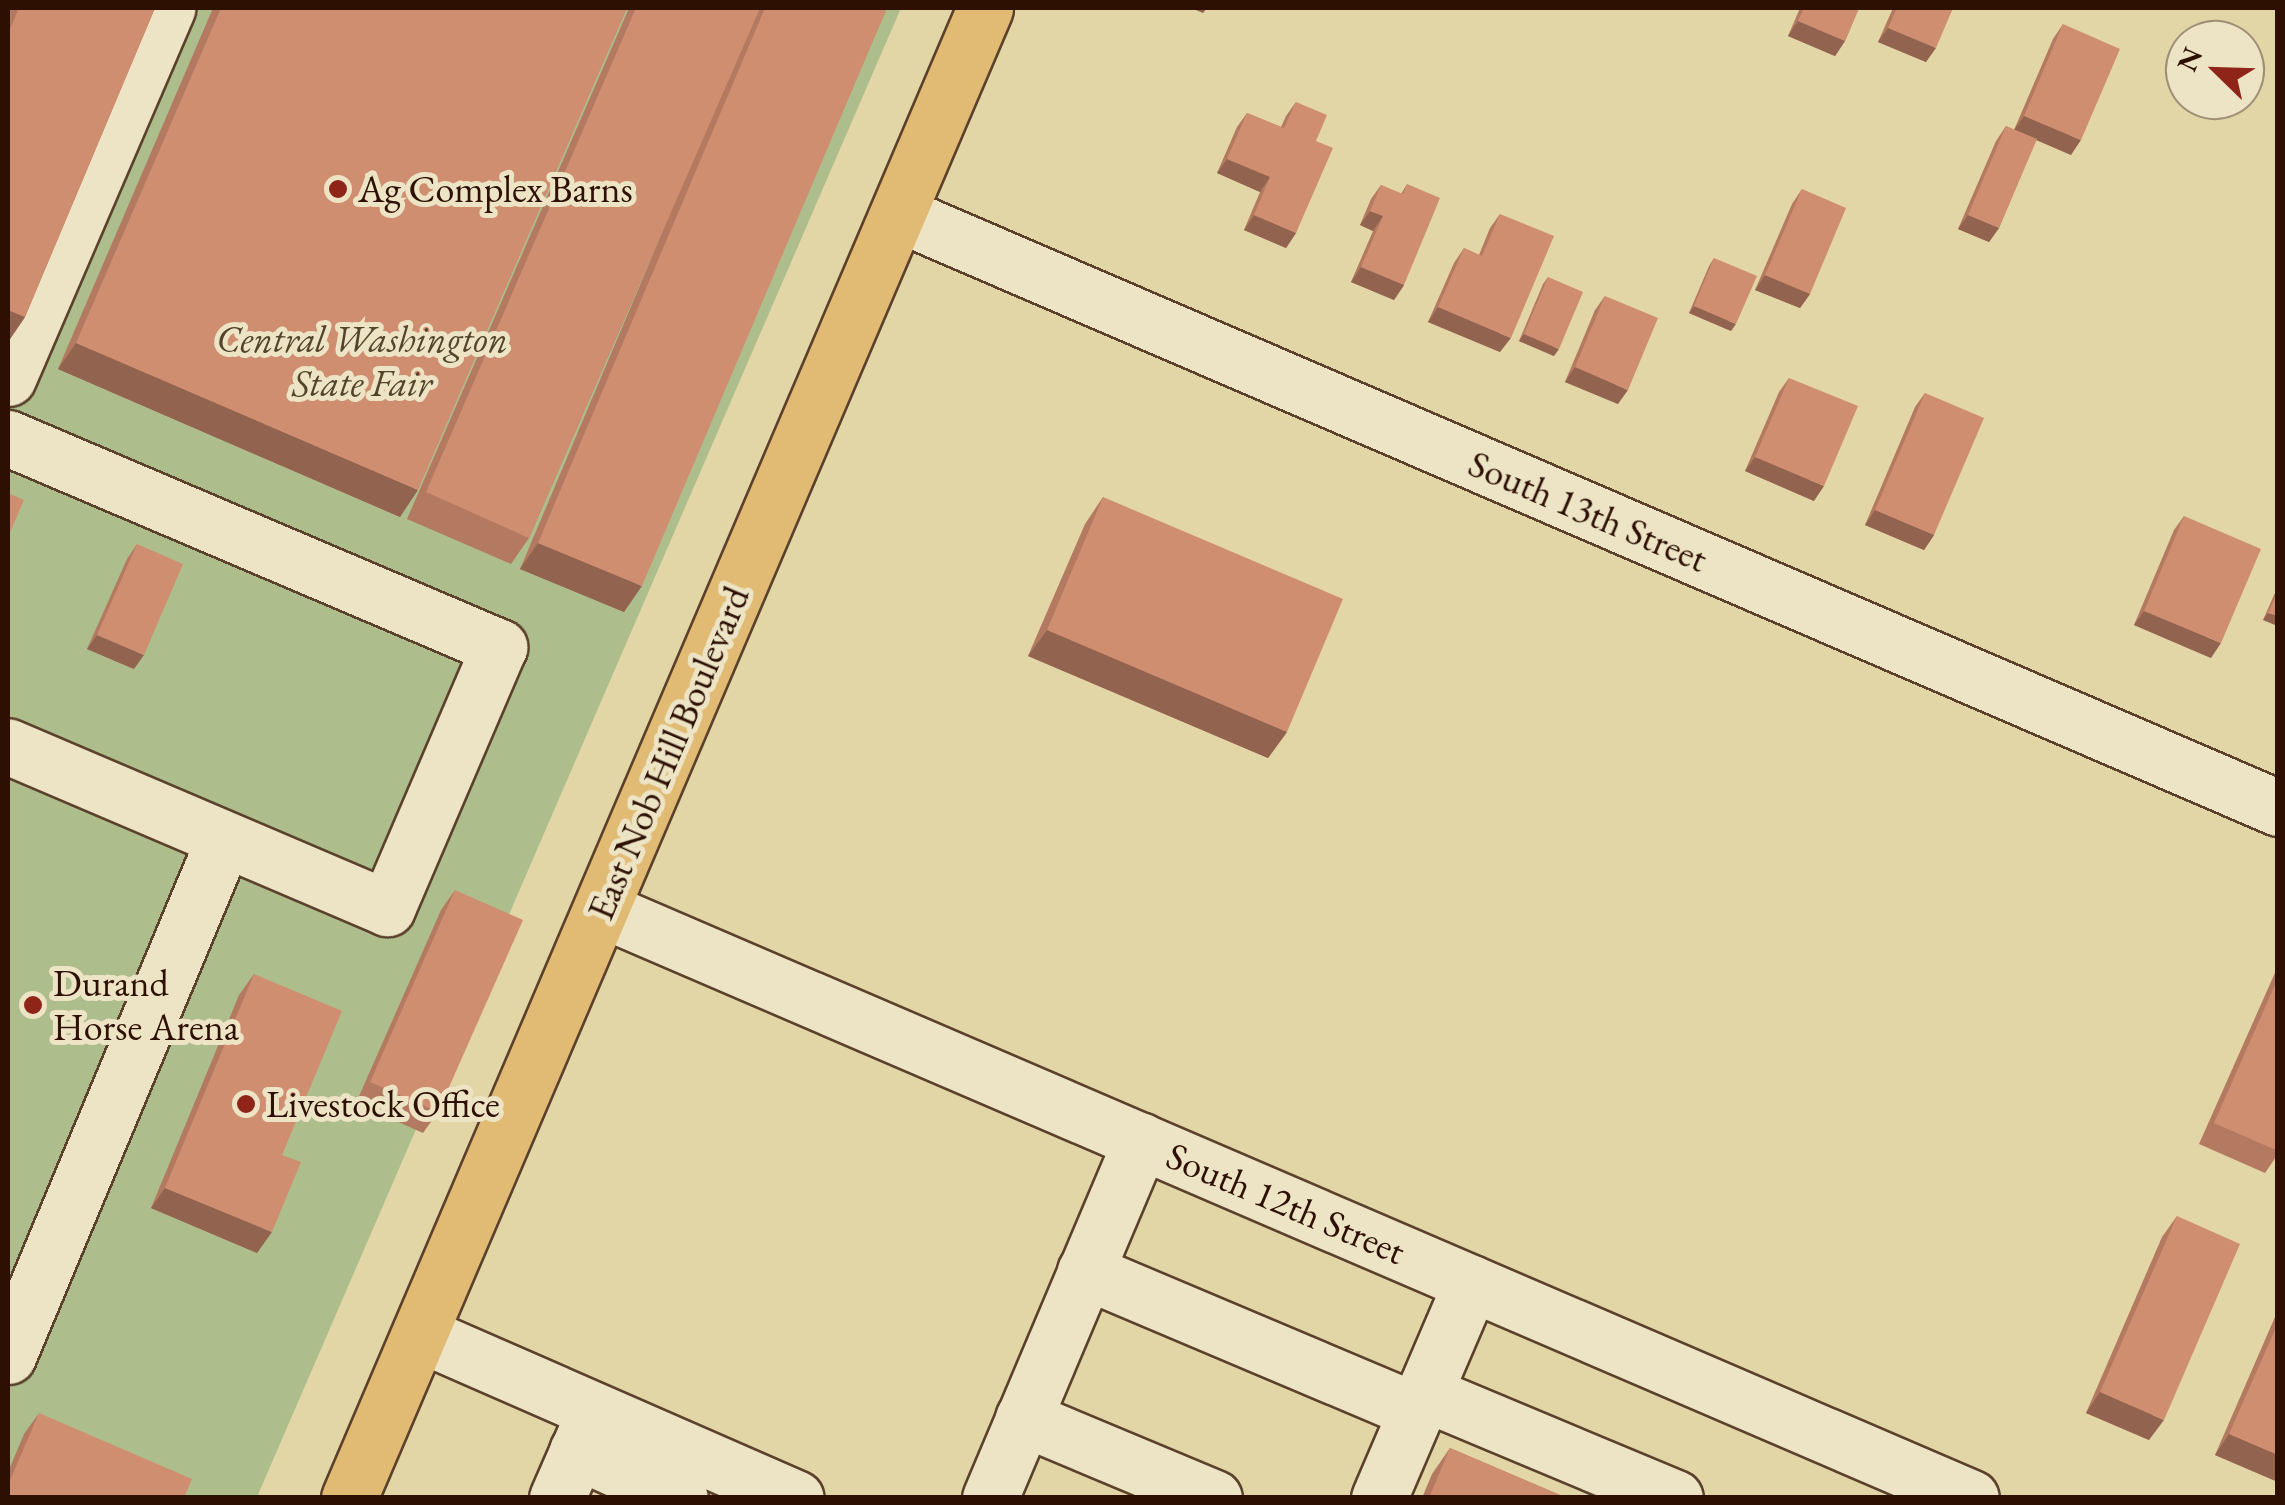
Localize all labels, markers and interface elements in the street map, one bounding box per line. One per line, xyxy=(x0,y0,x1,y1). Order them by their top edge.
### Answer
north arrow xyxy=(2165,20,2265,120)
text: N xyxy=(2168,42,2210,77)
place label: Ag Complex Barns xyxy=(358,166,633,212)
marker: Ag Complex Barns xyxy=(327,178,349,200)
park label: Central Washington State Fair xyxy=(216,316,508,406)
street label: South 13th Street xyxy=(1462,440,1714,582)
street label: East Nob Hill Boulevard xyxy=(577,579,759,927)
place label: Durand Horse Arena xyxy=(53,960,239,1050)
marker: Durand Horse Arena xyxy=(22,994,44,1016)
place label: Livestock Office xyxy=(266,1081,500,1127)
marker: Livestock Office xyxy=(235,1093,257,1115)
street label: South 12th Street xyxy=(1160,1132,1412,1274)

